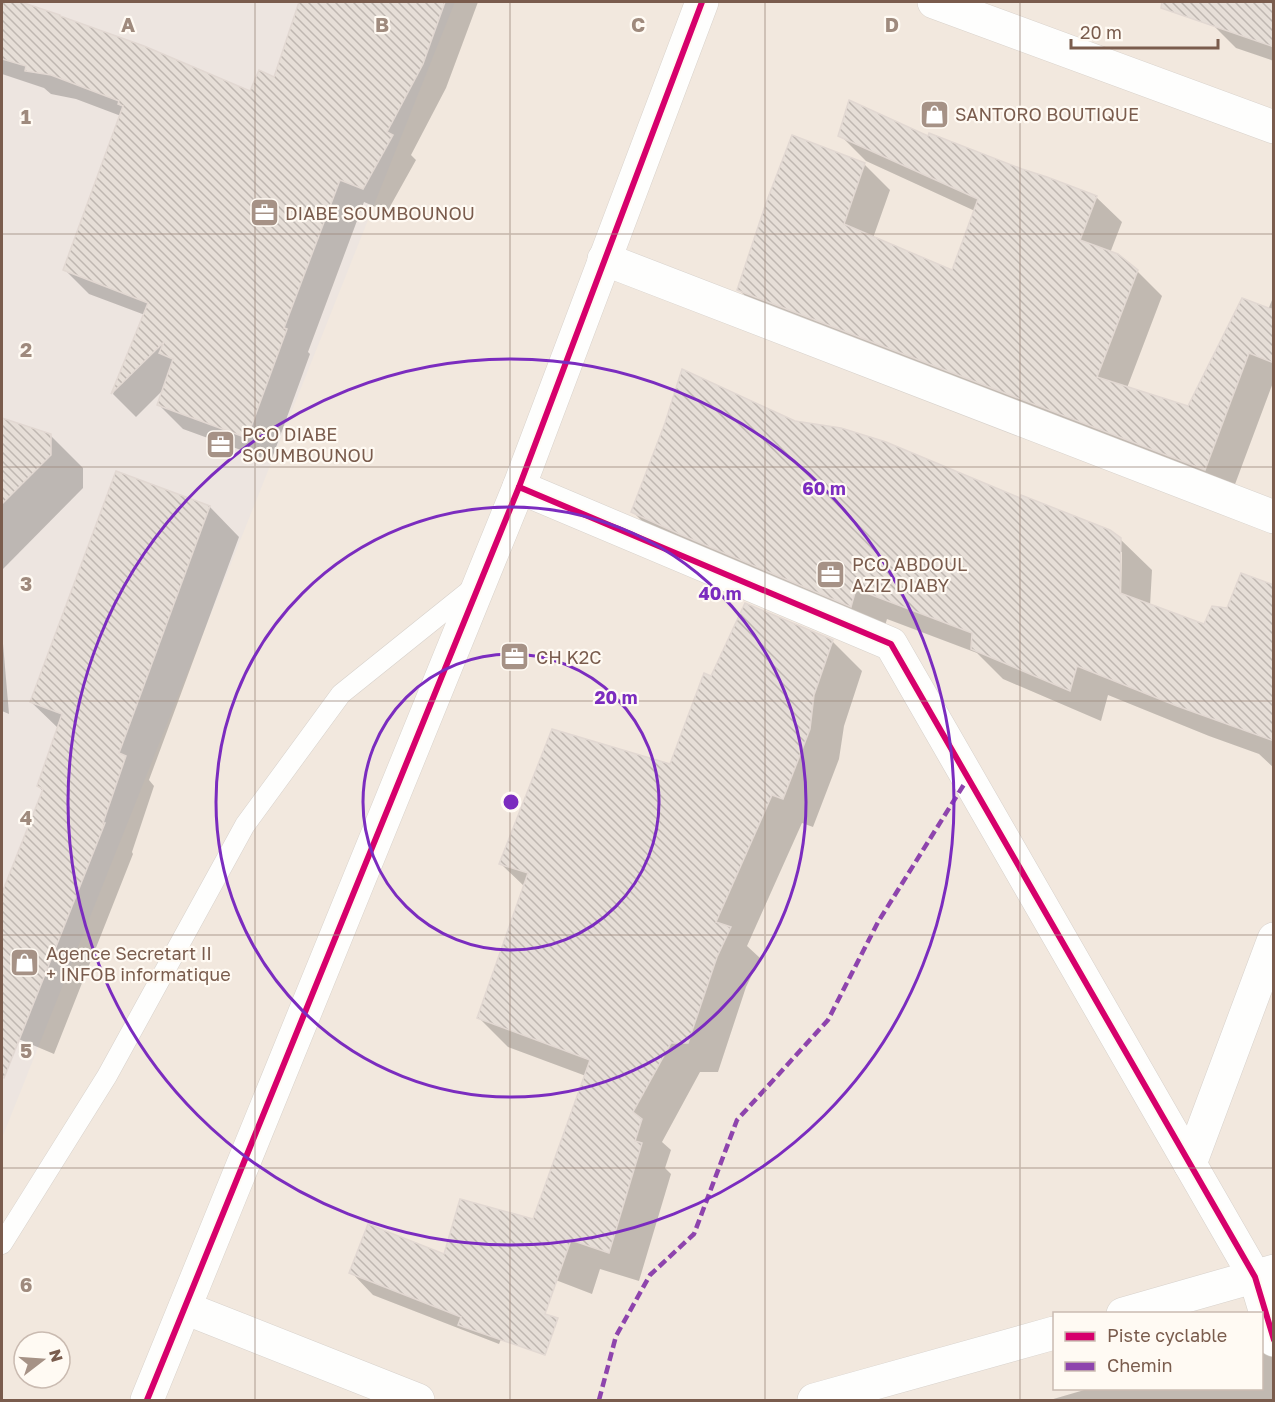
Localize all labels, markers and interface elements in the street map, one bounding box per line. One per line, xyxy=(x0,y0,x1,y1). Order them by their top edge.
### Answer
text: A xyxy=(121,12,135,36)
text: B xyxy=(375,12,389,36)
text: C xyxy=(631,12,645,36)
text: D xyxy=(885,12,899,36)
scale bar xyxy=(1071,12,1218,50)
text: 20 m xyxy=(1080,21,1122,43)
shop icon: SANTORO BOUTIQUE xyxy=(918,98,950,130)
place label: SANTORO BOUTIQUE xyxy=(955,103,1139,125)
text: 1 xyxy=(21,104,31,128)
office icon: DIABE SOUMBOUNOU xyxy=(248,197,280,229)
place label: DIABE SOUMBOUNOU xyxy=(285,202,475,224)
text: 2 xyxy=(20,337,32,361)
place label: PCO DIABE SOUMBOUNOU xyxy=(242,423,374,466)
office icon: PCO DIABE SOUMBOUNOU xyxy=(205,428,237,460)
text: 60 m xyxy=(802,477,846,499)
place label: PCO ABDOUL AZIZ DIABY xyxy=(852,553,967,596)
office icon: PCO ABDOUL AZIZ DIABY xyxy=(815,558,847,590)
text: 3 xyxy=(20,571,32,595)
text: 40 m xyxy=(698,582,742,604)
office icon: CH K2C xyxy=(499,641,531,673)
place label: CH K2C xyxy=(536,646,602,668)
text: 20 m xyxy=(595,686,637,708)
centre of rings xyxy=(501,792,521,812)
text: 4 xyxy=(20,805,32,829)
place label: Agence Secretart II + INFOB informatique xyxy=(46,942,231,985)
shop icon: Agence Secretart II + INFOB informatique xyxy=(9,947,41,979)
text: 5 xyxy=(20,1038,32,1062)
text: 6 xyxy=(20,1272,32,1296)
legend xyxy=(1053,1312,1263,1390)
text: Piste cyclable xyxy=(1107,1324,1227,1346)
north arrow xyxy=(12,1330,72,1390)
text: N xyxy=(45,1347,68,1364)
text: Chemin xyxy=(1107,1354,1173,1376)

